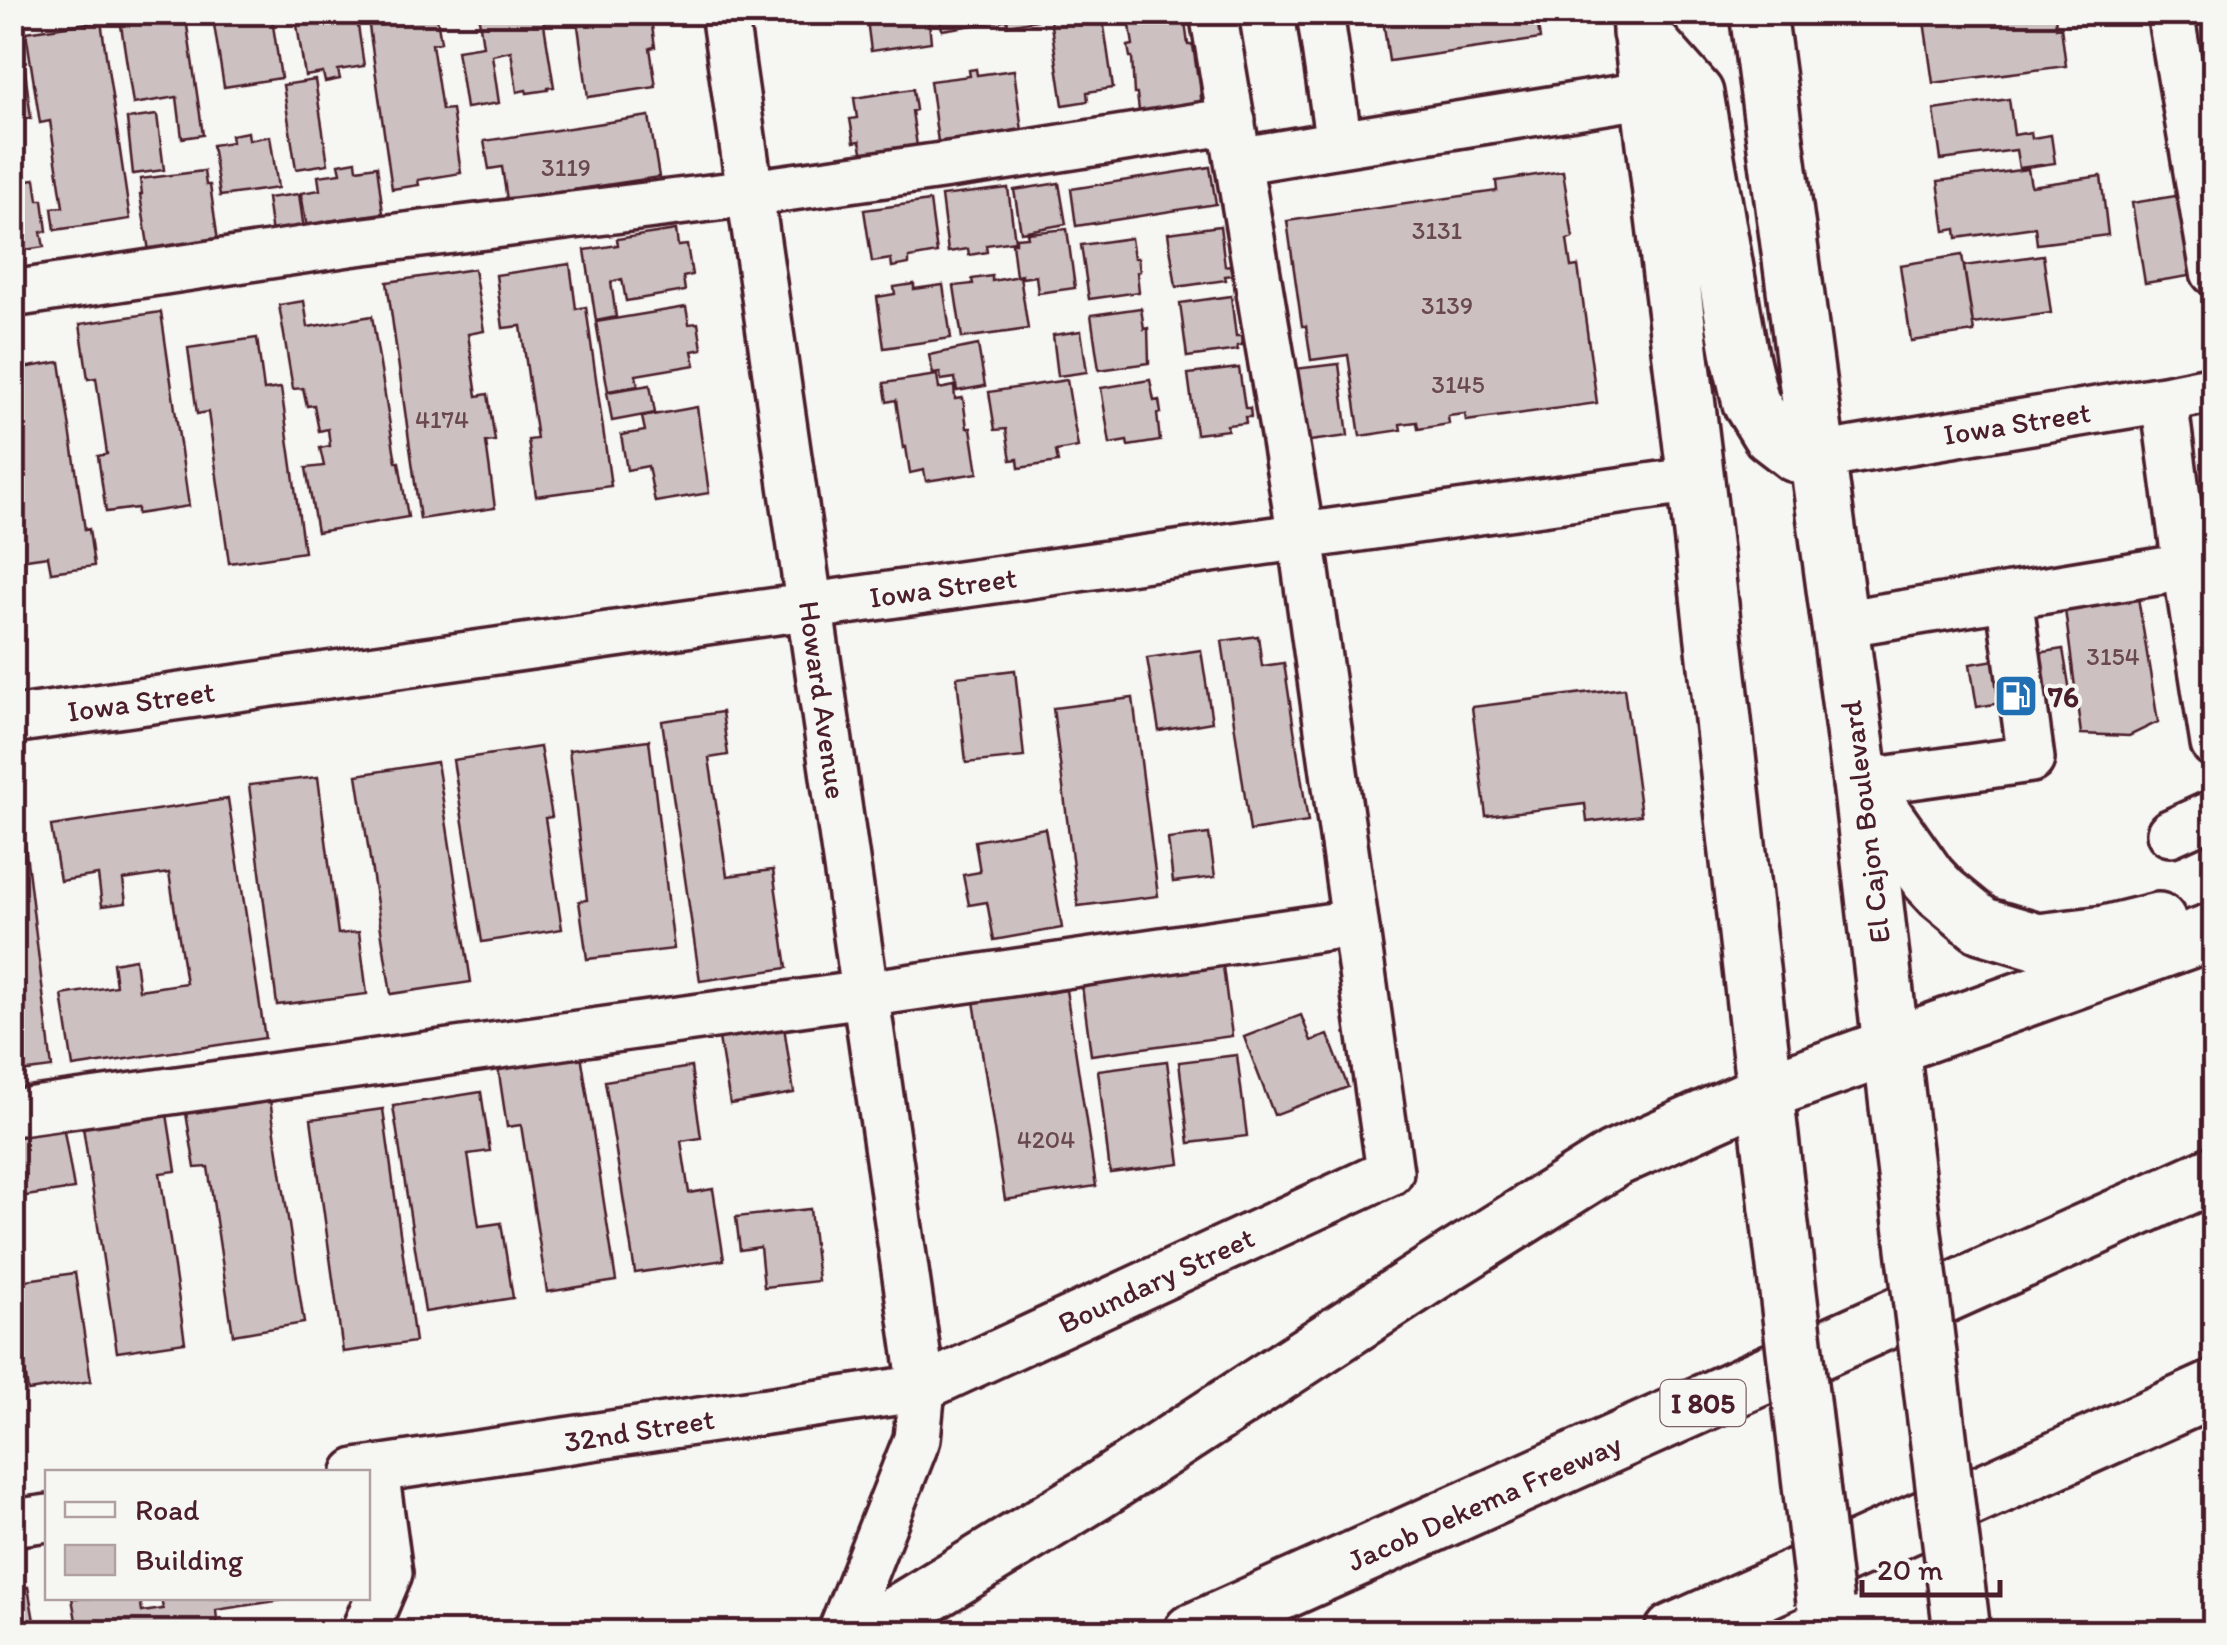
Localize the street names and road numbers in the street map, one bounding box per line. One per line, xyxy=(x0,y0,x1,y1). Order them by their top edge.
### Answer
street label: Iowa Street xyxy=(1941,393,2093,453)
street label: Iowa Street xyxy=(867,558,1019,616)
street label: Howard Avenue xyxy=(791,599,855,801)
street label: Iowa Street xyxy=(65,672,217,730)
street label: El Cajon Boulevard xyxy=(1832,698,1898,946)
street label: Boundary Street xyxy=(1052,1218,1260,1342)
road number: I 805 xyxy=(1660,1380,1746,1426)
street label: 32nd Street xyxy=(561,1400,717,1460)
street label: Jacob Dekema Freeway xyxy=(1341,1425,1627,1579)

